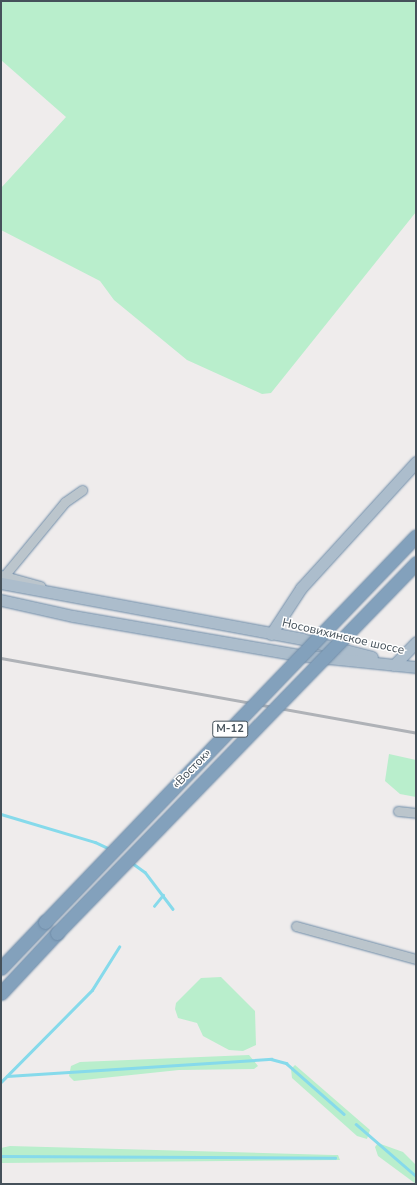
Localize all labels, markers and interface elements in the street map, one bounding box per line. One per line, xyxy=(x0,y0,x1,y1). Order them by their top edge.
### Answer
street label: Носовихинское шоссе xyxy=(280,616,406,658)
road number: М-12 xyxy=(212,720,248,738)
street label: «Восток» xyxy=(170,746,214,792)

